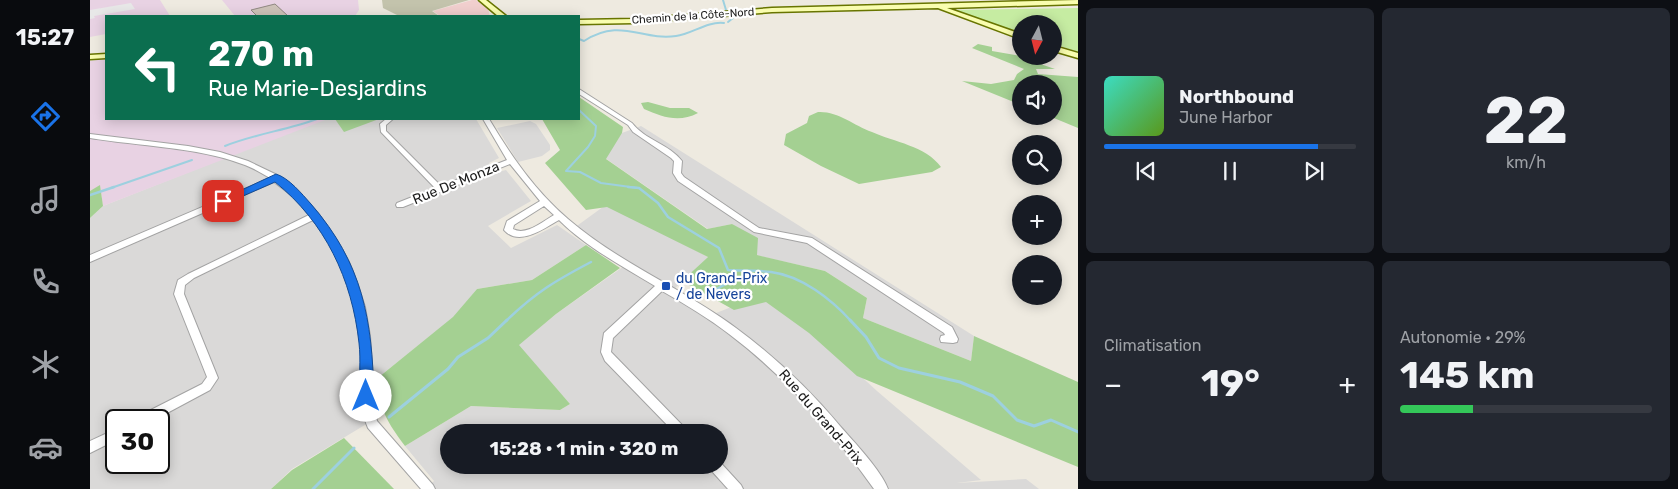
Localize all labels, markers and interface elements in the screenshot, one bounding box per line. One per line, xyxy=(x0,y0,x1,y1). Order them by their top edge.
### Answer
street label: Chemin de la Côte-Nord xyxy=(631,5,755,27)
north arrow xyxy=(1012,15,1062,65)
map controls xyxy=(1012,15,1062,305)
text: 15:27 xyxy=(16,24,74,51)
text: 270 m xyxy=(208,33,314,75)
icon: left xyxy=(125,35,190,100)
text: Rue Marie-Desjardins xyxy=(208,75,427,102)
button: sound xyxy=(1012,75,1062,125)
text: 22 xyxy=(1484,82,1568,159)
text: Northbound xyxy=(1179,85,1294,108)
icon: directions xyxy=(28,99,63,134)
text: June Harbor xyxy=(1179,108,1272,127)
button: search xyxy=(1012,135,1062,185)
text: km/h xyxy=(1506,153,1546,172)
icon: previous xyxy=(1132,157,1160,185)
icon: pause xyxy=(1216,157,1244,185)
icon: next xyxy=(1300,157,1328,185)
street label: Rue De Monza xyxy=(410,158,502,208)
pin xyxy=(202,180,244,222)
icon: music xyxy=(28,182,63,217)
icon: arrive xyxy=(209,187,237,215)
button: + xyxy=(1012,195,1062,245)
button: − xyxy=(1012,255,1062,305)
icon: phone xyxy=(28,264,63,299)
place label: du Grand-Prix / de Nevers xyxy=(676,270,768,303)
marker: du Grand-Prix / de Nevers xyxy=(660,280,672,292)
text: Autonomie · 29% xyxy=(1400,328,1526,347)
text: Climatisation xyxy=(1104,336,1201,355)
icon: climate xyxy=(28,347,63,382)
text: 145 km xyxy=(1400,352,1535,398)
text: 19° xyxy=(1201,360,1260,406)
street label: Rue du Grand-Prix xyxy=(775,366,867,468)
text: − xyxy=(1104,368,1122,401)
text: + xyxy=(1339,368,1356,401)
position arrow xyxy=(339,369,391,421)
speed limit sign: 30 xyxy=(105,409,170,474)
icon: car xyxy=(28,430,63,465)
text: 15:28 · 1 min · 320 m xyxy=(490,437,679,460)

